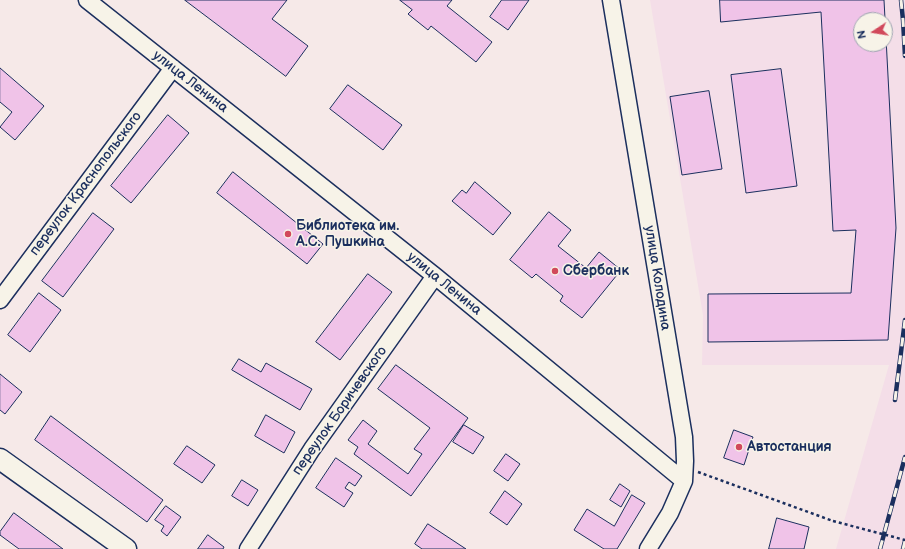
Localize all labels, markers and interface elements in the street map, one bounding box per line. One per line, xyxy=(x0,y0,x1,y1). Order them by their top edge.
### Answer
north arrow xyxy=(853,12,893,52)
text: N xyxy=(855,29,869,40)
street label: улица Ленина xyxy=(149,47,231,117)
street label: переулок Краснопольского xyxy=(26,109,146,259)
place label: Библиотека им. А.С. Пушкина xyxy=(296,218,399,250)
street label: улица Колодина xyxy=(640,224,674,332)
marker: Библиотека им. А.С. Пушкина xyxy=(283,229,293,239)
street label: улица Ленина xyxy=(403,249,485,319)
place label: Сбербанк xyxy=(563,263,629,279)
marker: Сбербанк xyxy=(550,266,560,276)
street label: переулок Боричевского xyxy=(289,343,391,479)
place label: Автостанция xyxy=(747,439,832,455)
marker: Автостанция xyxy=(734,442,744,452)

